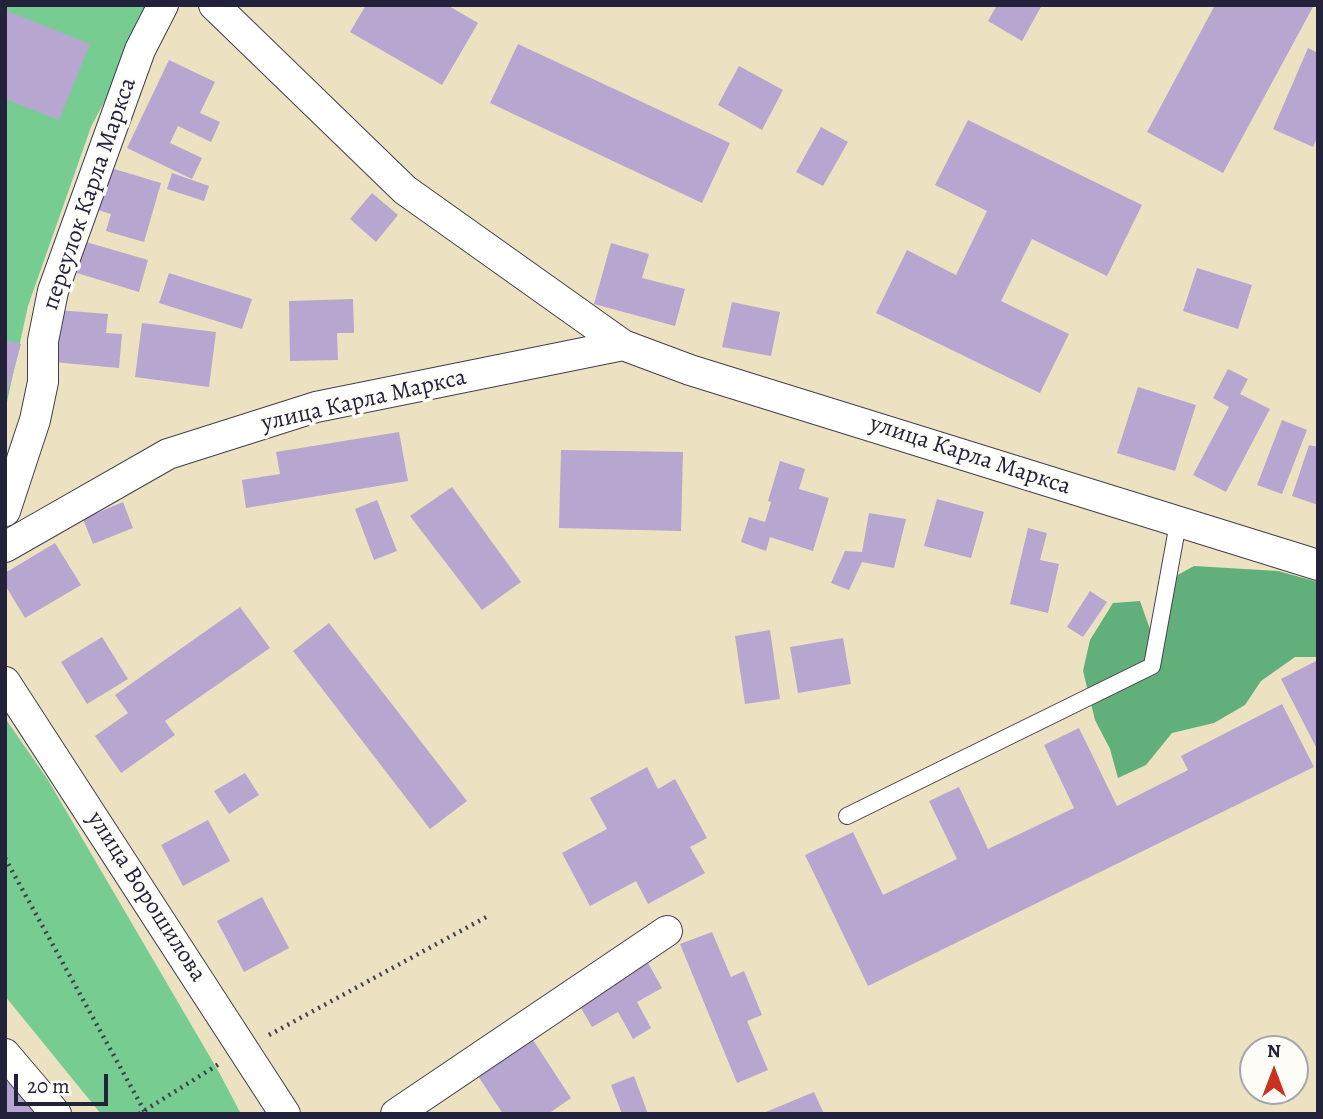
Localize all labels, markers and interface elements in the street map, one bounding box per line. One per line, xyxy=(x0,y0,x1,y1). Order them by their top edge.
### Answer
street label: переулок Карла Маркса xyxy=(37,74,143,314)
street label: улица Карла Маркса xyxy=(259,363,469,439)
street label: улица Карла Маркса xyxy=(866,410,1074,502)
street label: улица Ворошилова xyxy=(80,806,212,988)
north arrow xyxy=(1239,1035,1309,1105)
text: N xyxy=(1267,1038,1281,1064)
scale bar xyxy=(18,1060,112,1104)
text: 20 m xyxy=(27,1072,70,1100)

